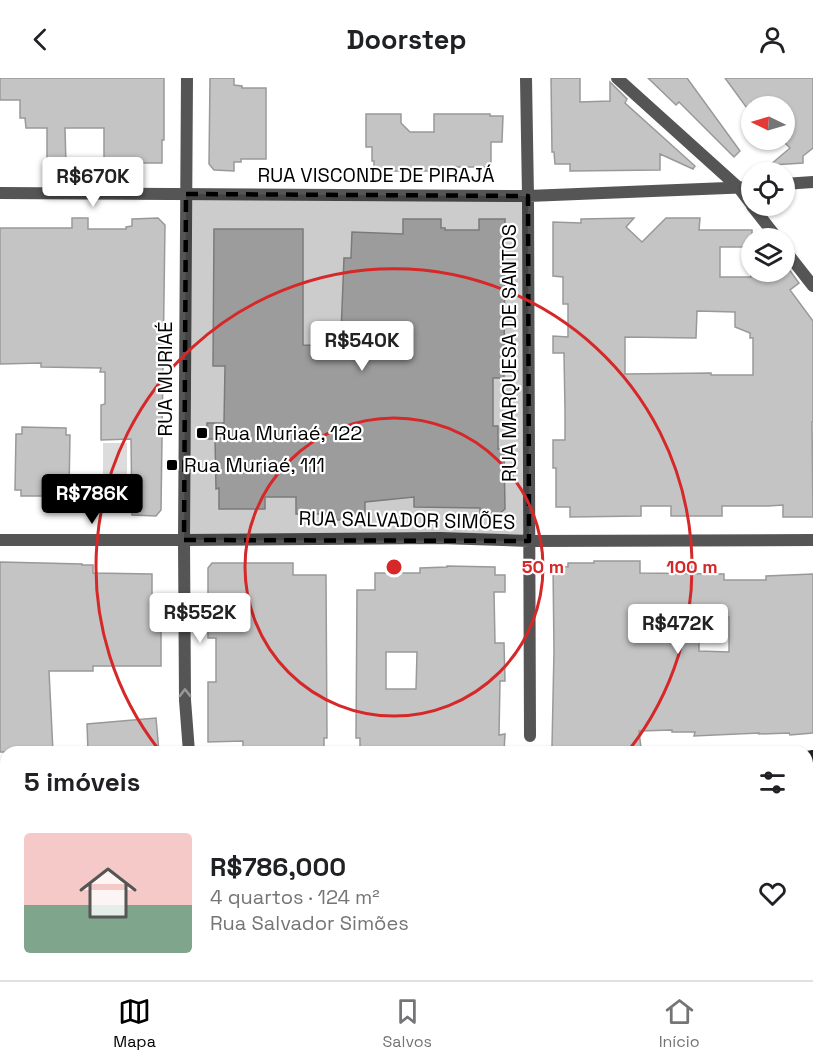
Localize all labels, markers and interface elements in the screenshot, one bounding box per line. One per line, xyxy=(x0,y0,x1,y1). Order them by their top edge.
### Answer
text: Doorstep xyxy=(347,22,466,57)
icon: back xyxy=(24,23,57,56)
icon: person xyxy=(756,23,789,56)
north arrow xyxy=(741,96,795,150)
map controls xyxy=(741,96,795,282)
pin: R$670K xyxy=(44,157,142,208)
street label: RUA VISCONDE DE PIRAJÁ xyxy=(257,162,495,188)
button: locate xyxy=(741,162,795,216)
text: R$670K xyxy=(56,163,130,189)
street label: RUA MARQUESA DE SANTOS xyxy=(496,224,522,482)
button: layers xyxy=(741,228,795,282)
street label: RUA MURIAÉ xyxy=(152,321,178,437)
pin: R$540K xyxy=(313,321,411,372)
text: R$540K xyxy=(325,327,399,353)
place label: Rua Muriaé, 122 xyxy=(214,420,362,446)
marker: Rua Muriaé, 122 xyxy=(195,426,209,440)
place label: Rua Muriaé, 111 xyxy=(184,452,325,478)
marker: Rua Muriaé, 111 xyxy=(165,458,179,472)
pin: R$786K xyxy=(43,474,141,525)
text: R$786K xyxy=(56,480,128,506)
street label: RUA SALVADOR SIMÕES xyxy=(298,505,516,535)
text: 50 m xyxy=(522,555,564,578)
text: 100 m xyxy=(666,555,718,578)
centre of rings xyxy=(384,557,404,577)
pin: R$552K xyxy=(151,593,249,644)
text: R$552K xyxy=(164,599,237,625)
pin: R$472K xyxy=(629,604,727,655)
text: R$472K xyxy=(642,610,714,636)
one-way arrow xyxy=(179,689,191,698)
text: 5 imóveis xyxy=(24,765,140,799)
icon: filters xyxy=(756,766,789,799)
text: R$786,000 xyxy=(210,850,346,884)
icon: home xyxy=(72,857,144,929)
icon: heart xyxy=(756,877,789,910)
text: 4 quartos · 124 m² xyxy=(210,884,380,910)
text: Rua Salvador Simões xyxy=(210,910,409,936)
tab: Mapa xyxy=(113,995,156,1052)
tab: Salvos xyxy=(382,995,432,1052)
tab: Início xyxy=(659,995,700,1052)

